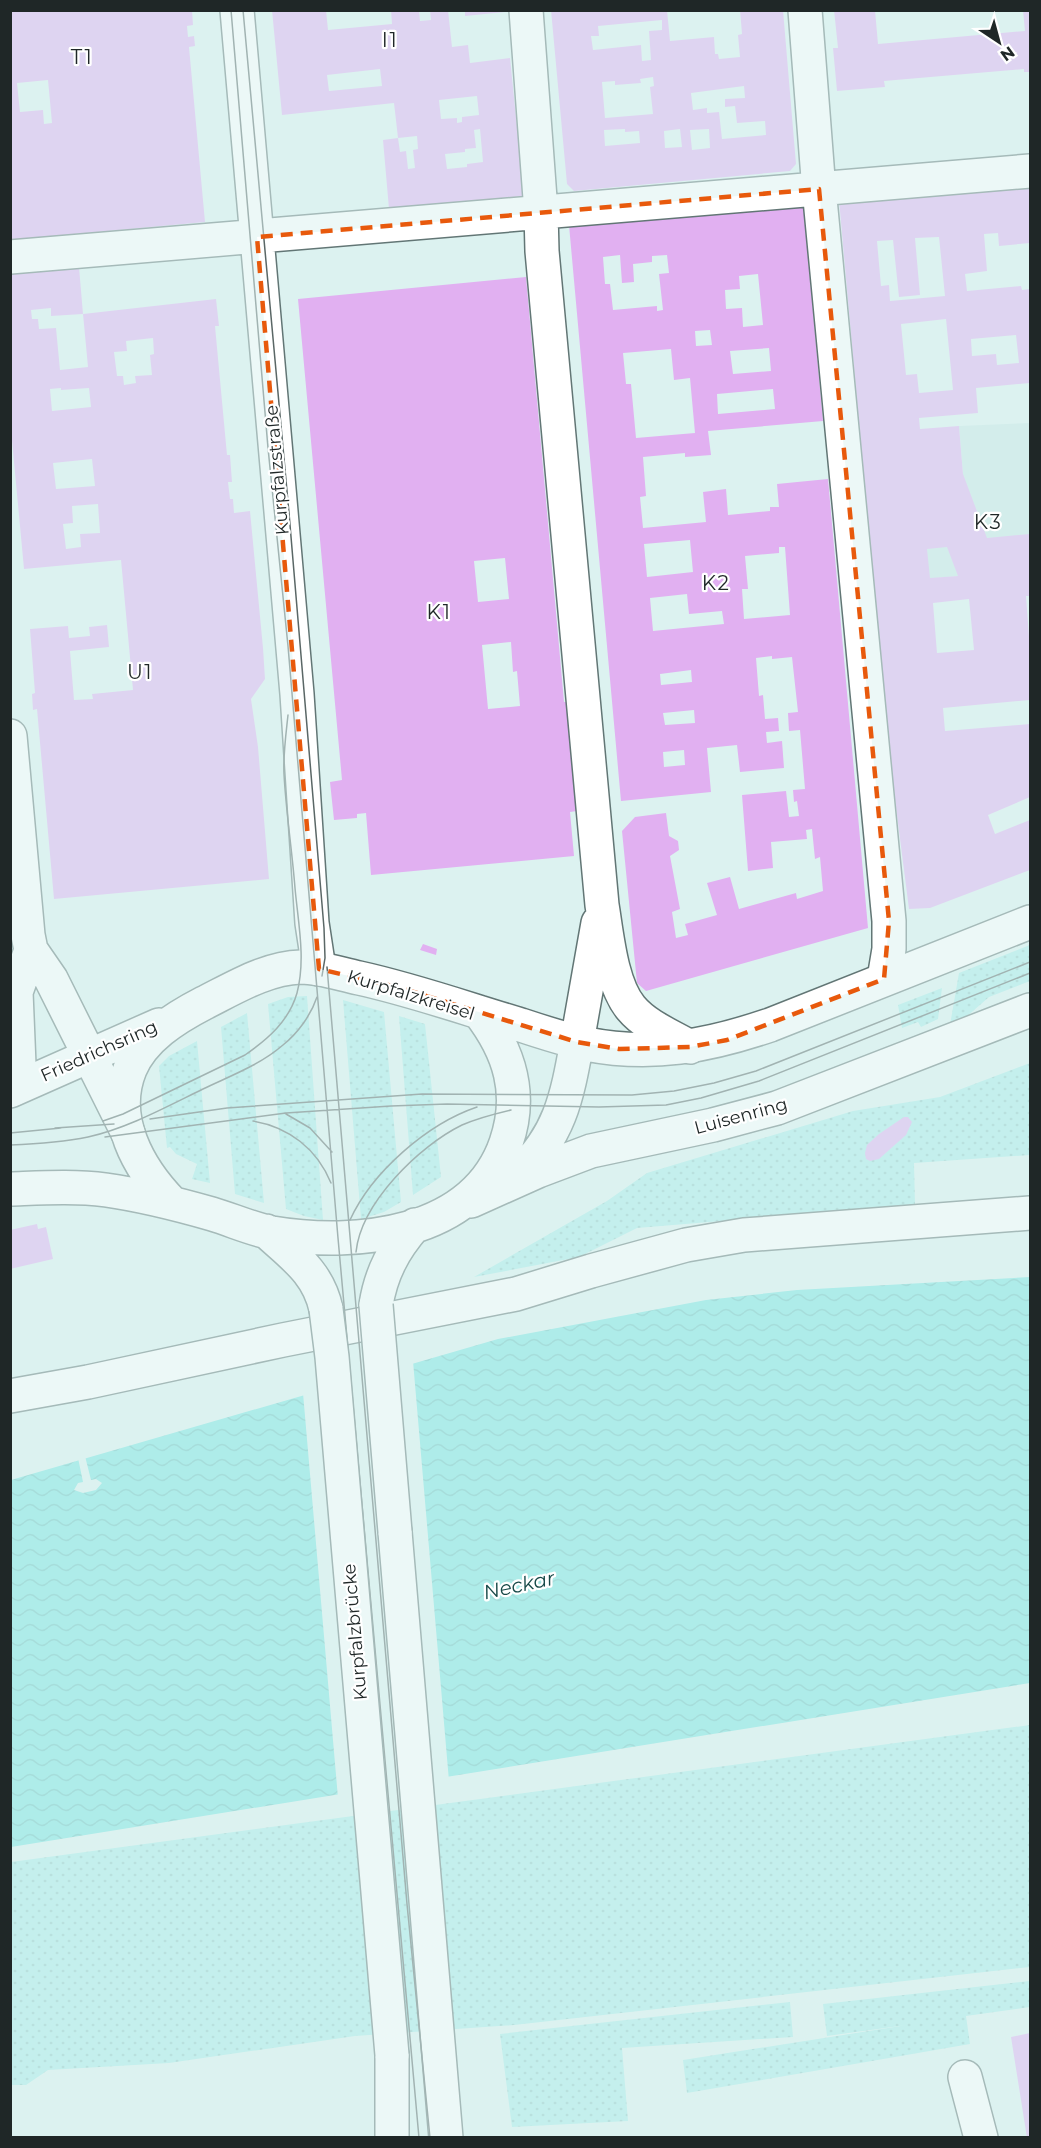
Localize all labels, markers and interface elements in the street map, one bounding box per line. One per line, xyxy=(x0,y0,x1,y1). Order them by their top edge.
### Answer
north arrow xyxy=(969,12,1029,72)
district label: I1 xyxy=(382,28,398,52)
text: N xyxy=(997,42,1018,65)
district label: T1 xyxy=(71,45,93,69)
street label: Kurpfalzstraße xyxy=(260,404,294,536)
district label: K3 xyxy=(974,510,1002,534)
district label: K2 xyxy=(702,571,730,595)
district label: K1 xyxy=(427,600,451,624)
district label: U1 xyxy=(127,660,153,684)
street label: Kurpfalzkreisel xyxy=(345,965,477,1025)
street label: Friedrichsring xyxy=(37,1015,161,1087)
street label: Luisenring xyxy=(692,1093,790,1139)
street label: Kurpfalzbrücke xyxy=(338,1563,372,1701)
water label: Neckar xyxy=(481,1566,558,1604)

